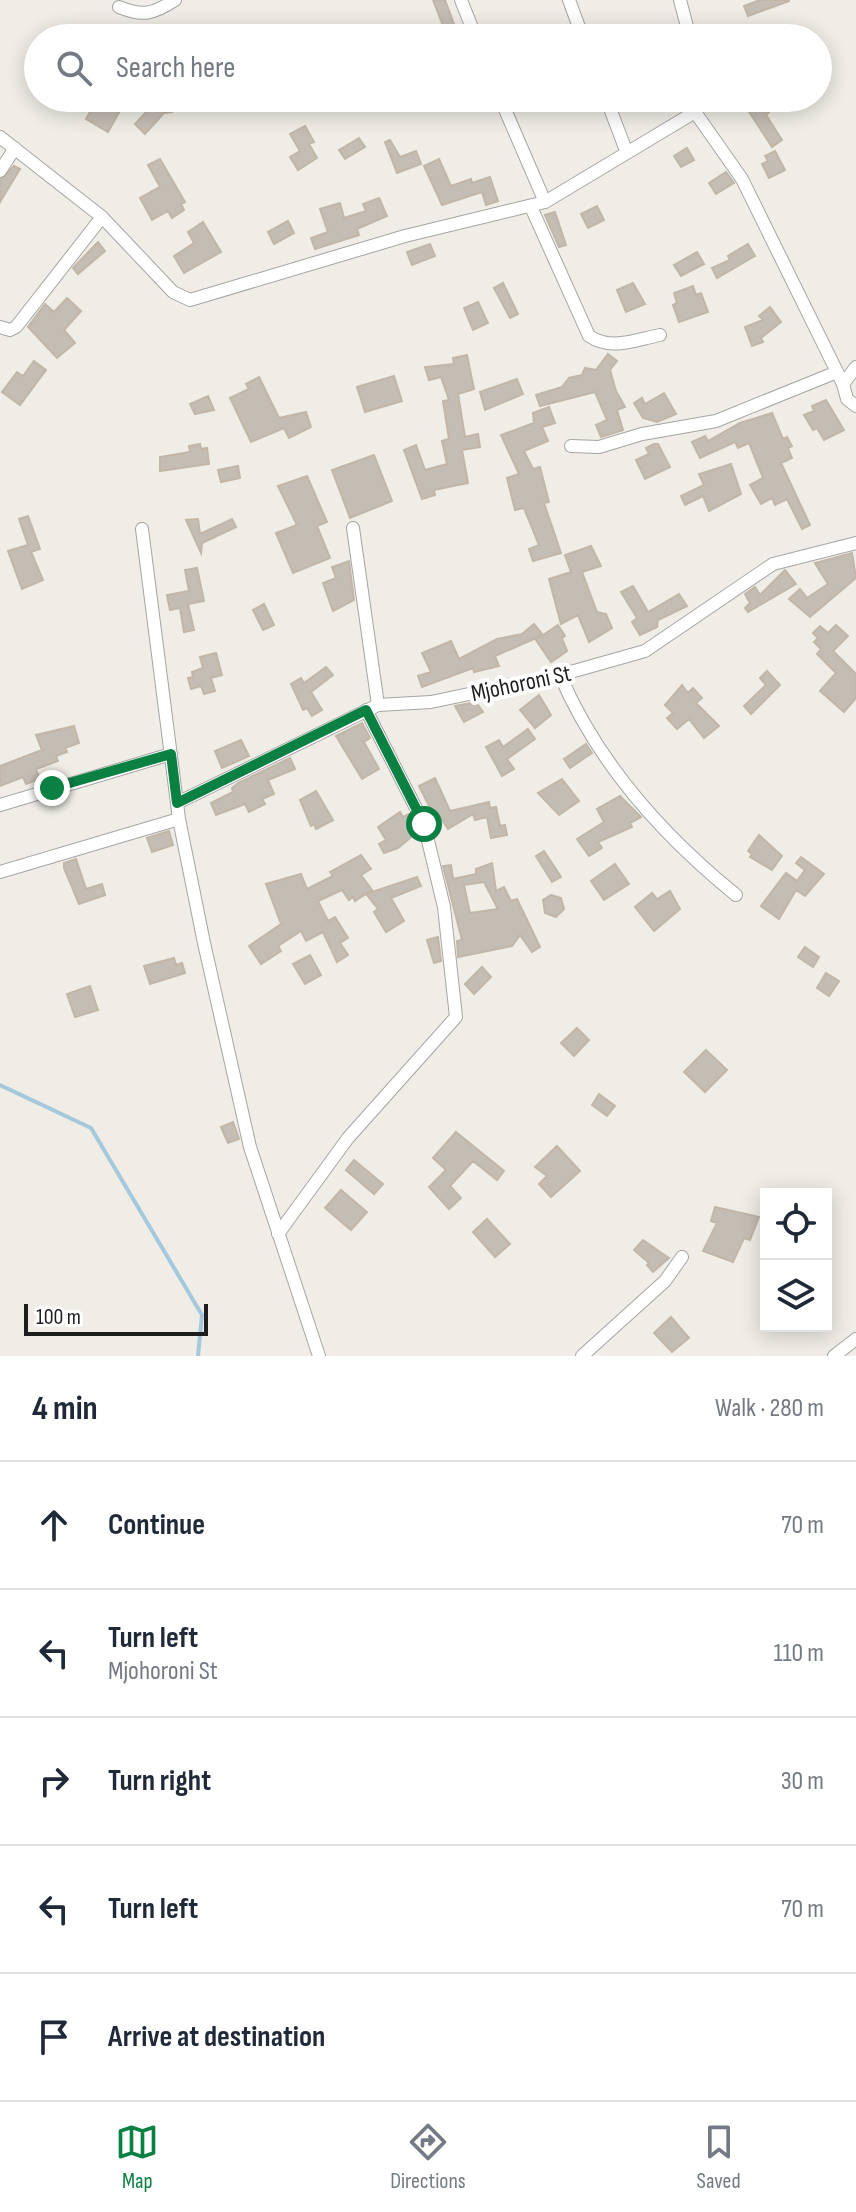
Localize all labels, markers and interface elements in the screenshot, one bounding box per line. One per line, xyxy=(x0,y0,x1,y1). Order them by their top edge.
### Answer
search box xyxy=(24,24,832,112)
icon: search xyxy=(52,46,96,90)
text: Search here xyxy=(116,50,235,86)
street label: Mjohoroni St xyxy=(469,659,574,708)
route end xyxy=(34,770,70,806)
route start xyxy=(406,806,442,842)
map controls xyxy=(760,1188,832,1332)
button: locate xyxy=(760,1188,832,1260)
button: layers xyxy=(760,1260,832,1332)
scale bar xyxy=(24,1300,208,1336)
text: 100 m xyxy=(36,1304,81,1331)
text: 4 min xyxy=(32,1388,98,1429)
text: Walk · 280 m xyxy=(715,1393,824,1424)
icon: ahead xyxy=(32,1503,76,1547)
text: Continue xyxy=(108,1507,205,1543)
text: 70 m xyxy=(781,1510,824,1541)
text: Turn left xyxy=(108,1620,198,1656)
icon: left xyxy=(32,1631,76,1675)
text: 110 m xyxy=(773,1638,824,1669)
text: Mjohoroni St xyxy=(108,1656,218,1687)
icon: right xyxy=(32,1759,76,1803)
text: Turn right xyxy=(108,1763,211,1799)
text: 30 m xyxy=(781,1766,824,1797)
icon: left xyxy=(32,1887,76,1931)
text: Turn left xyxy=(108,1891,198,1927)
text: 70 m xyxy=(781,1894,824,1925)
icon: arrive xyxy=(32,2015,76,2059)
text: Arrive at destination xyxy=(108,2019,325,2055)
tab: Map xyxy=(115,2120,159,2195)
tab: Directions xyxy=(390,2120,466,2195)
tab: Saved xyxy=(697,2120,741,2195)

